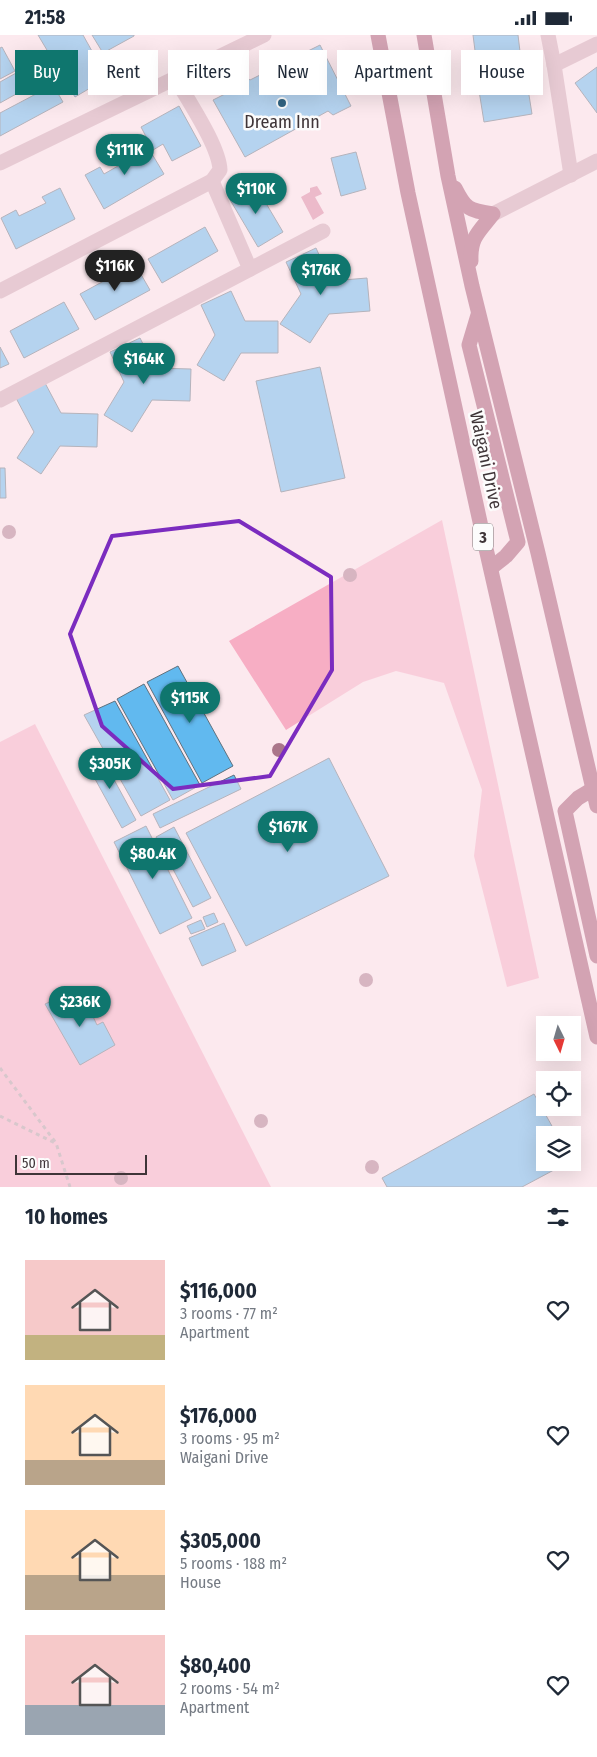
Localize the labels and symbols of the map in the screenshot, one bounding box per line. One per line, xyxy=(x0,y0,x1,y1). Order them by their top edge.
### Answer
marker: Dream Inn xyxy=(276,97,288,109)
place label: Dream Inn xyxy=(244,111,320,133)
pin: $111K xyxy=(90,133,160,176)
pin: $110K xyxy=(221,173,291,215)
pin: $116K xyxy=(80,249,150,292)
pin: $176K xyxy=(286,253,356,296)
pin: $164K xyxy=(109,343,179,385)
street label: Waigani Drive xyxy=(465,409,507,511)
road number: 3 xyxy=(473,523,493,551)
pin: $115K xyxy=(155,681,225,724)
pin: $305K xyxy=(75,747,145,790)
pin: $167K xyxy=(253,811,323,853)
pin: $80.4K xyxy=(112,837,194,880)
pin: $236K xyxy=(45,985,115,1028)
north arrow xyxy=(536,1016,581,1061)
scale bar xyxy=(15,1152,148,1175)

